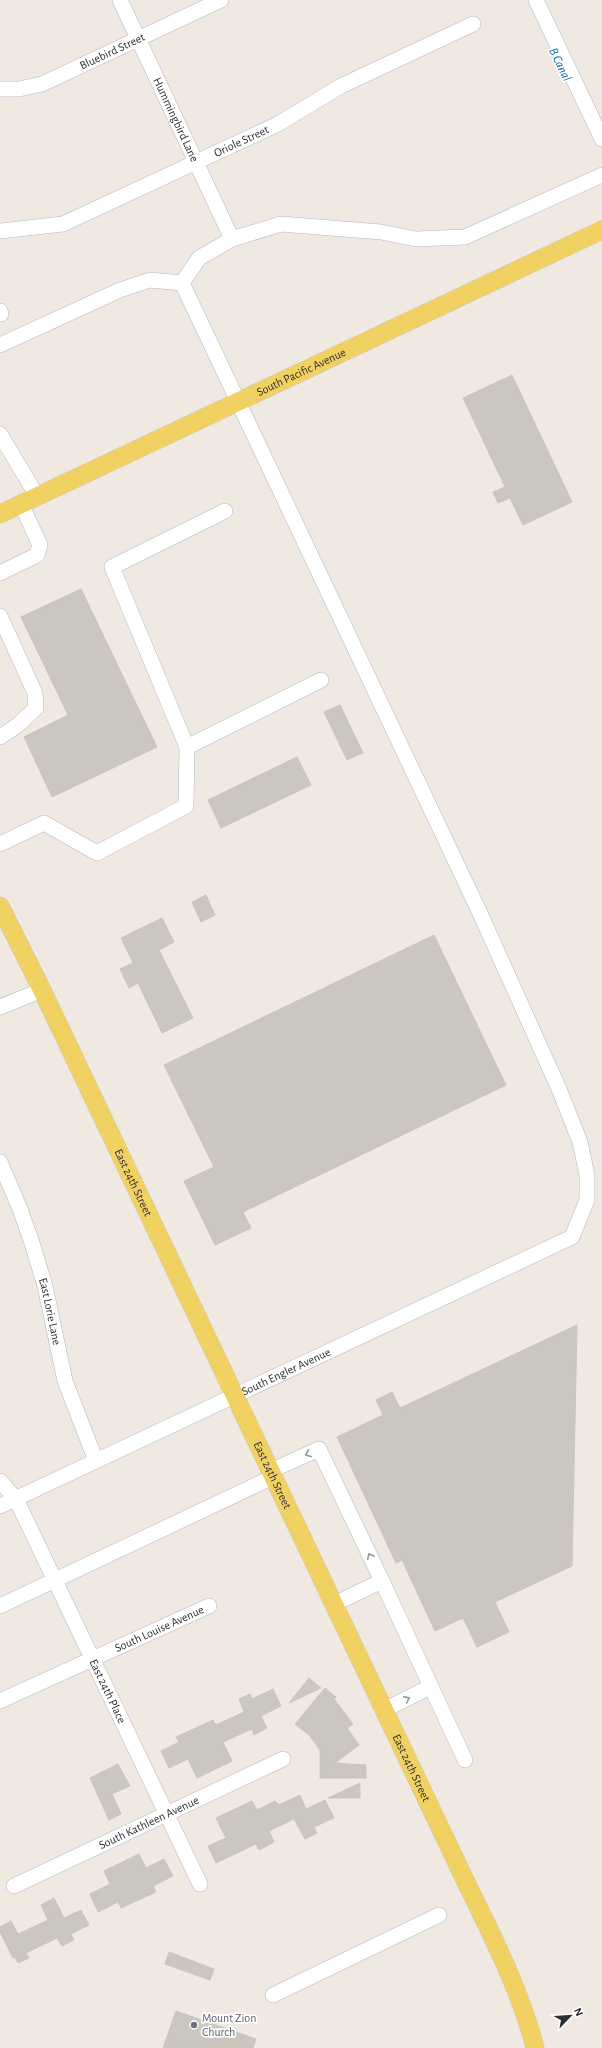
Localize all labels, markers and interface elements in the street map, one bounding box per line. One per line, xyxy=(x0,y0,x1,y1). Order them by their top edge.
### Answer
street label: Bluebird Street xyxy=(78,31,147,72)
water label: B Canal xyxy=(546,46,573,83)
street label: Hummingbird Lane xyxy=(151,76,201,164)
street label: Oriole Street xyxy=(212,123,271,159)
street label: South Pacific Avenue xyxy=(255,346,348,398)
street label: East 24th Street xyxy=(112,1147,155,1218)
street label: East Lorie Lane xyxy=(37,1276,63,1346)
street label: South Engler Avenue xyxy=(240,1346,332,1398)
street label: East 24th Street xyxy=(251,1440,294,1511)
one-way arrow xyxy=(305,1449,312,1457)
one-way arrow xyxy=(367,1553,375,1560)
street label: South Louise Avenue xyxy=(113,1603,206,1654)
street label: East 24th Place xyxy=(87,1657,128,1725)
one-way arrow xyxy=(403,1696,410,1703)
street label: East 24th Street xyxy=(391,1732,433,1803)
street label: South Kathleen Avenue xyxy=(97,1794,201,1851)
north arrow xyxy=(550,1996,590,2036)
text: N xyxy=(572,2006,585,2018)
place label: Mount Zion Church xyxy=(202,2012,256,2038)
marker: Mount Zion Church xyxy=(189,2020,199,2030)

